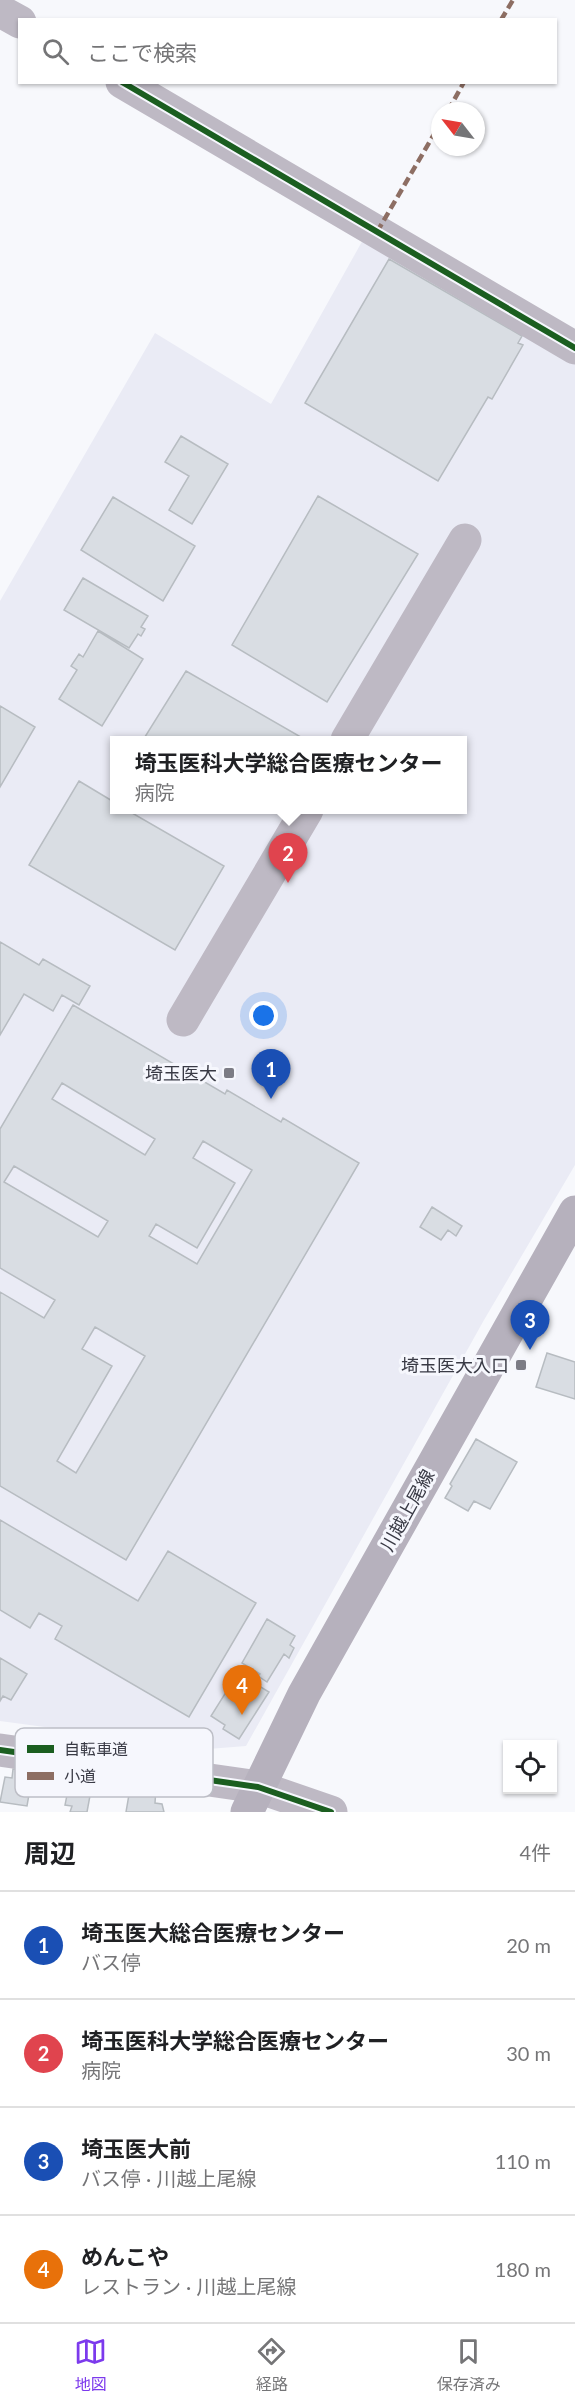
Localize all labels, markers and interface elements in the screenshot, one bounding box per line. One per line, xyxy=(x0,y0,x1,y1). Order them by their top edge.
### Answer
search box xyxy=(18,18,557,84)
icon: search xyxy=(39,35,72,68)
text: ここで検索 xyxy=(87,39,197,66)
north arrow xyxy=(431,102,485,156)
popup xyxy=(110,736,467,814)
text: 埼玉医科大学総合医療センター xyxy=(134,749,443,776)
text: 病院 xyxy=(134,780,174,804)
pin: 2 xyxy=(268,834,308,883)
your location xyxy=(249,1001,278,1030)
pin: 1 xyxy=(252,1050,290,1099)
place label: 埼玉医大 xyxy=(145,1062,217,1084)
marker: 埼玉医大 xyxy=(222,1066,236,1080)
pin: 3 xyxy=(510,1300,550,1350)
place label: 埼玉医大入口 xyxy=(401,1354,509,1376)
marker: 埼玉医大入口 xyxy=(514,1358,528,1372)
street label: 川越上尾線 xyxy=(376,1465,438,1555)
pin: 4 xyxy=(222,1666,262,1715)
legend xyxy=(15,1728,213,1797)
text: 自転車道 xyxy=(64,1739,128,1758)
map controls xyxy=(503,1740,557,1794)
button: locate xyxy=(503,1740,557,1794)
text: 小道 xyxy=(64,1766,96,1785)
text: 周辺 xyxy=(24,1837,76,1869)
text: 4件 xyxy=(519,1840,551,1864)
text: 埼玉医大総合医療センター xyxy=(81,1919,345,1946)
text: 1 xyxy=(38,1933,49,1957)
text: 20 m xyxy=(506,1933,551,1957)
text: バス停 xyxy=(81,1950,141,1974)
text: 埼玉医科大学総合医療センター xyxy=(81,2027,389,2054)
text: 2 xyxy=(38,2041,49,2065)
text: 30 m xyxy=(506,2041,551,2065)
text: 病院 xyxy=(81,2058,121,2082)
text: 埼玉医大前 xyxy=(81,2135,191,2162)
text: 3 xyxy=(38,2149,49,2173)
text: 110 m xyxy=(495,2149,551,2173)
text: バス停 · 川越上尾線 xyxy=(81,2166,256,2190)
text: めんこや xyxy=(81,2243,169,2270)
text: 4 xyxy=(38,2257,49,2281)
text: 180 m xyxy=(495,2257,551,2281)
text: レストラン · 川越上尾線 xyxy=(81,2274,296,2298)
tab: 地図 xyxy=(74,2335,107,2395)
tab: 経路 xyxy=(255,2335,288,2395)
tab: 保存済み xyxy=(437,2335,501,2395)

